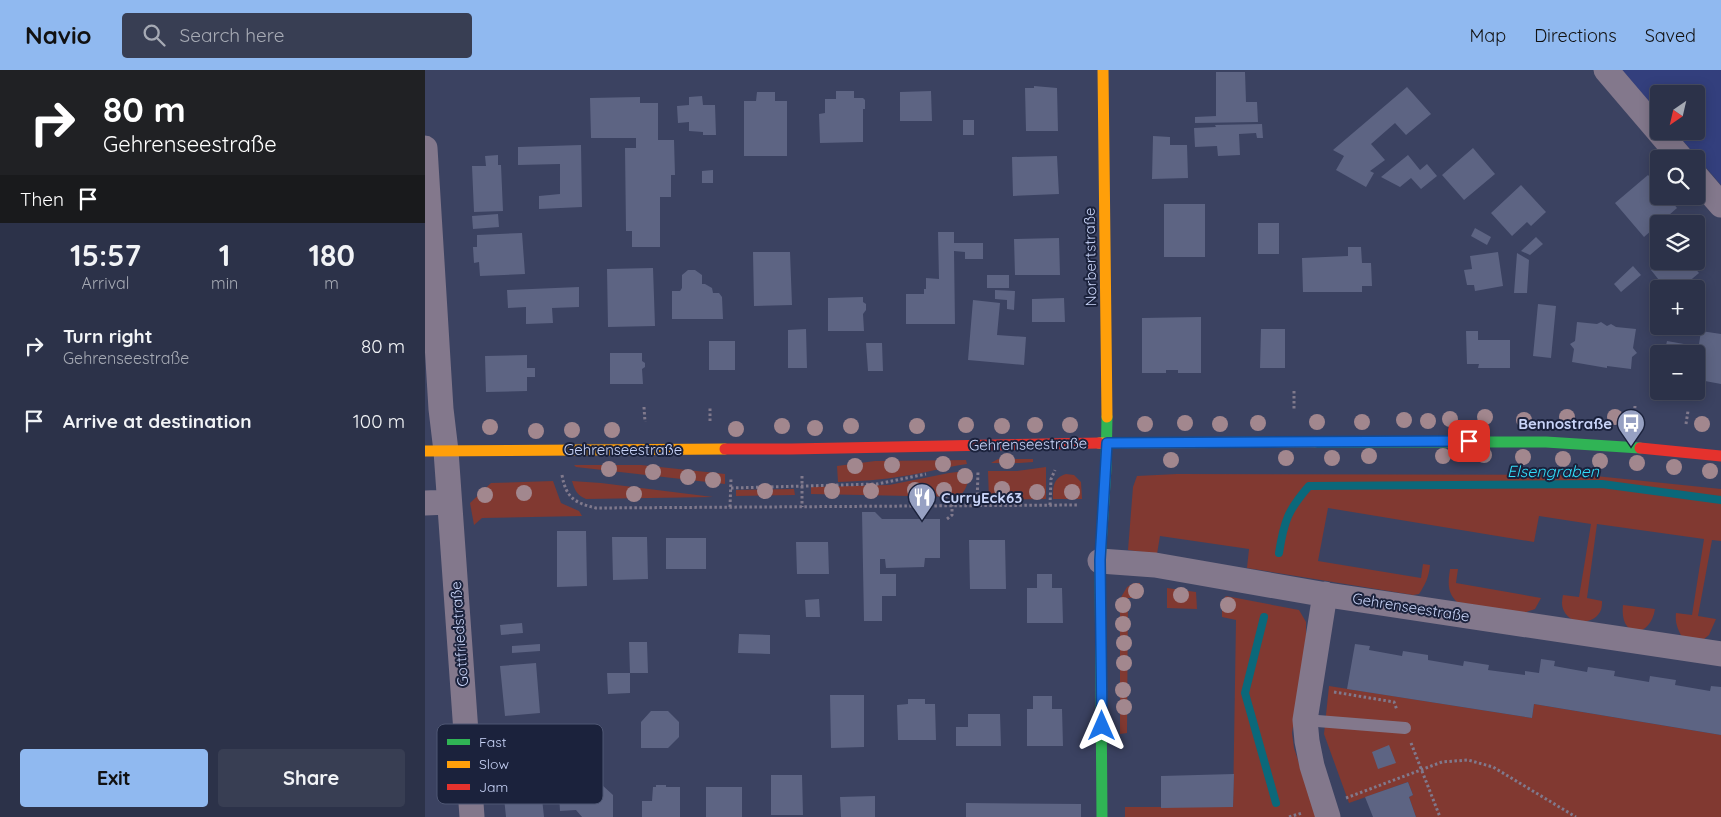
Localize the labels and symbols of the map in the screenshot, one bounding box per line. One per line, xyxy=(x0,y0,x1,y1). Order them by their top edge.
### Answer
north arrow xyxy=(1650,85,1705,140)
street label: Norbertstraße xyxy=(1080,207,1100,307)
bus stop icon: Bennostraße xyxy=(1616,408,1646,447)
place label: Bennostraße xyxy=(1518,414,1612,433)
pin xyxy=(1448,420,1490,462)
street label: Gehrenseestraße xyxy=(969,433,1087,455)
street label: Gehrenseestraße xyxy=(564,440,682,459)
water label: Elsengraben xyxy=(1507,461,1600,481)
restaurant icon: CurryEck63 xyxy=(907,482,937,521)
place label: CurryEck63 xyxy=(941,488,1022,507)
street label: Gottfriedstraße xyxy=(446,581,472,687)
street label: Gehrenseestraße xyxy=(1351,588,1471,626)
position arrow xyxy=(1075,699,1127,751)
legend xyxy=(437,724,603,804)
text: Fast xyxy=(479,733,507,751)
text: Slow xyxy=(479,755,509,773)
text: Jam xyxy=(479,778,508,796)

